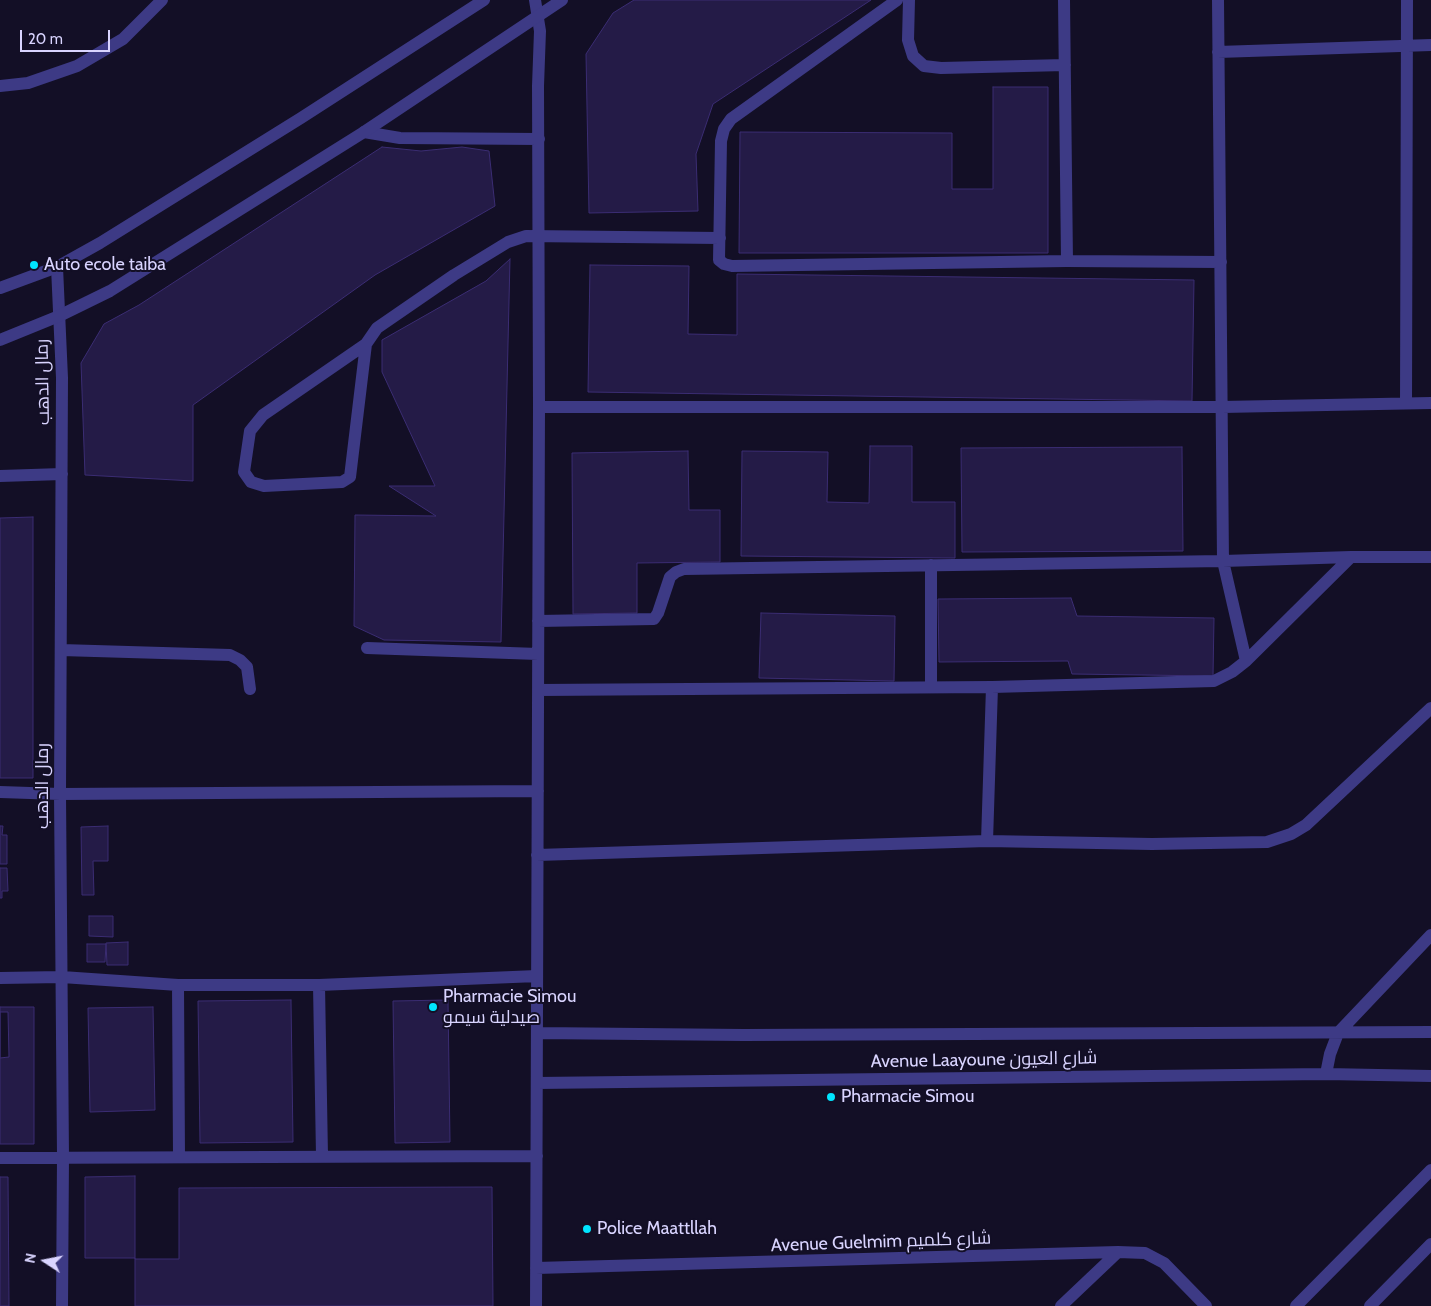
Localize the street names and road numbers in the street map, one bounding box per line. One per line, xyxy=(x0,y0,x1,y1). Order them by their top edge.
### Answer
street label: رمال الدهب xyxy=(31,339,55,425)
street label: رمال الدهب xyxy=(32,743,54,829)
street label: Avenue Laayoune شارع العيون xyxy=(871,1047,1097,1073)
street label: Avenue Guelmim شارع كلميم xyxy=(770,1227,992,1257)

